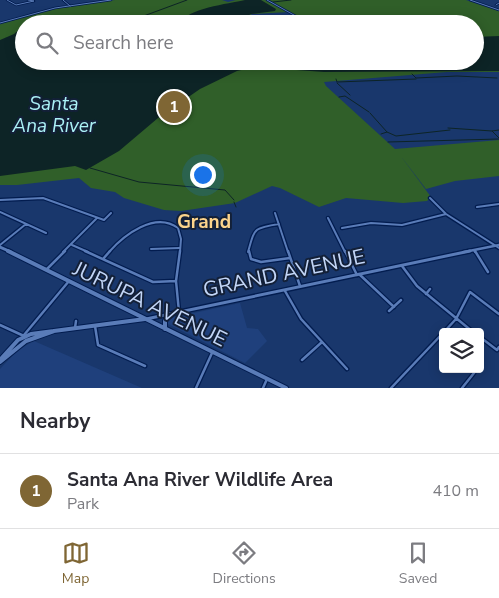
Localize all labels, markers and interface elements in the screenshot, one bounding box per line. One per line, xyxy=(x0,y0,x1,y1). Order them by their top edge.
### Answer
search box xyxy=(15,15,484,70)
icon: search xyxy=(33,29,61,57)
text: Search here xyxy=(73,30,174,56)
pin: 1 xyxy=(158,88,190,126)
water label: Santa Ana River xyxy=(11,91,97,139)
your location xyxy=(190,162,216,188)
district label: Grand xyxy=(177,209,231,235)
street label: GRAND AVENUE xyxy=(200,242,368,304)
street label: JURUPA AVENUE xyxy=(68,254,232,353)
map controls xyxy=(439,328,484,373)
button: layers xyxy=(439,328,484,373)
text: Nearby xyxy=(20,407,90,435)
text: Santa Ana River Wildlife Area xyxy=(67,467,333,493)
text: 1 xyxy=(31,480,41,502)
text: 410 m xyxy=(432,480,479,502)
text: Park xyxy=(67,493,99,515)
tab: Map xyxy=(62,539,90,588)
tab: Directions xyxy=(213,539,276,588)
tab: Saved xyxy=(399,539,437,588)

